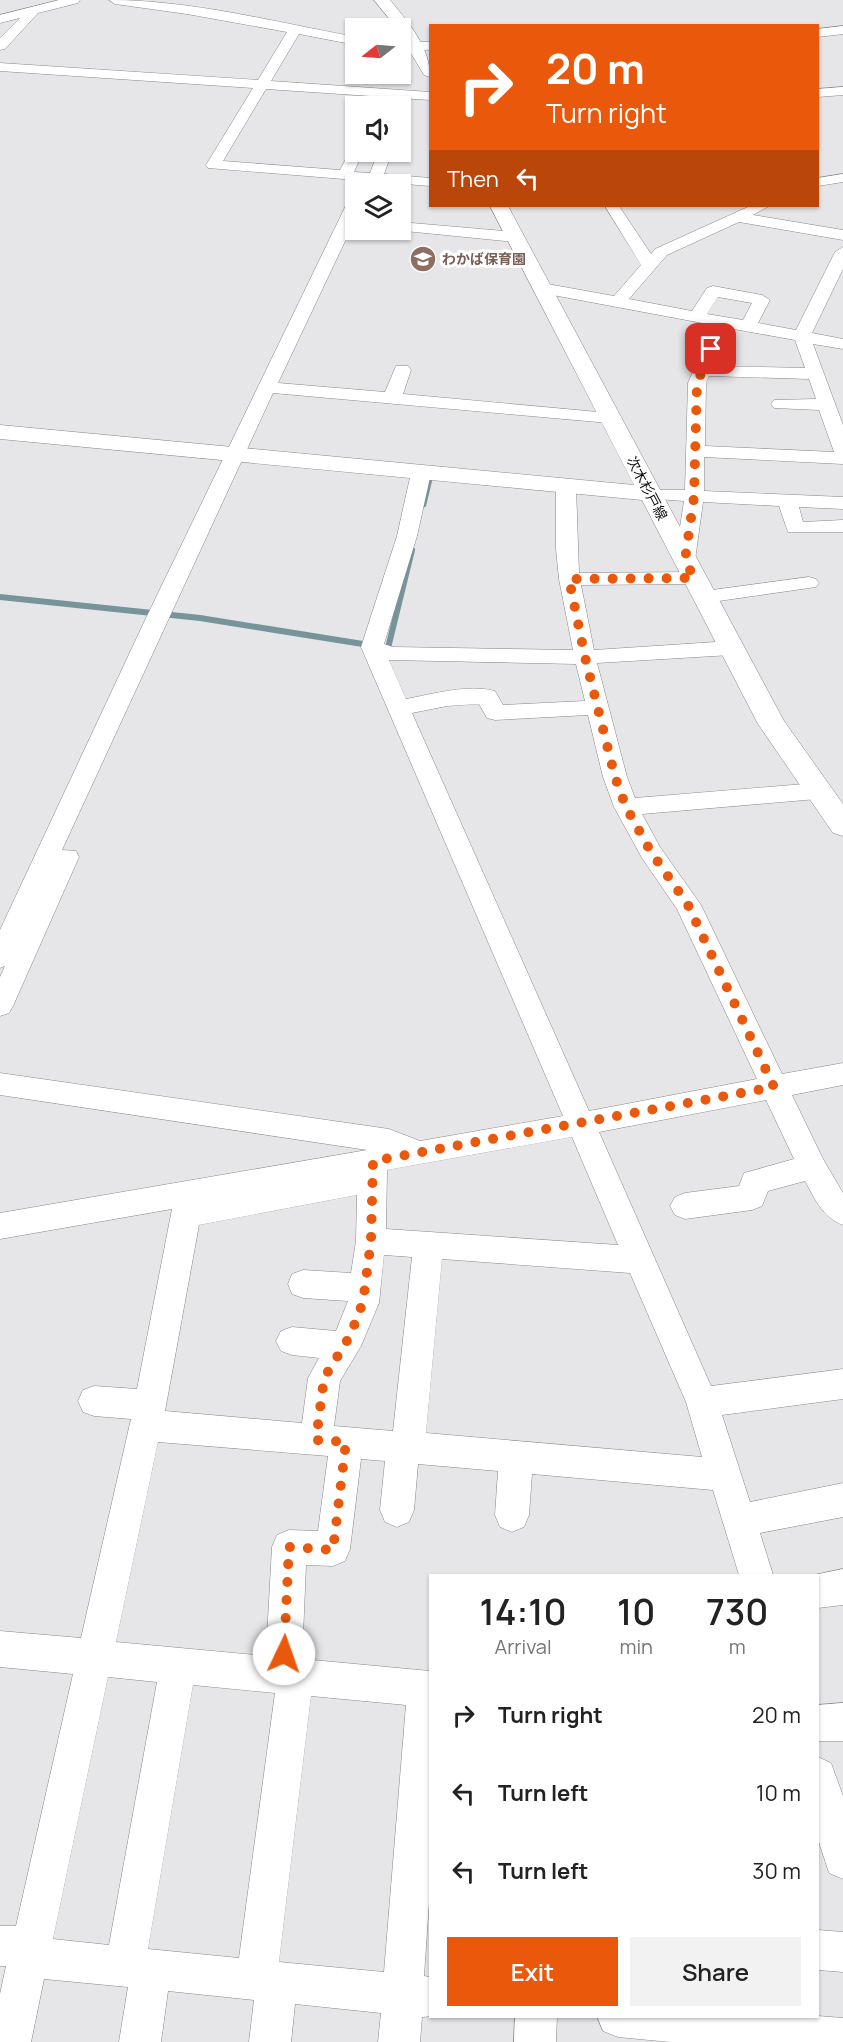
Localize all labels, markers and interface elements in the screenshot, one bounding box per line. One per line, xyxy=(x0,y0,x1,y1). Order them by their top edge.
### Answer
north arrow xyxy=(345,18,411,84)
map controls xyxy=(345,18,411,240)
text: 20 m xyxy=(546,39,645,97)
icon: right xyxy=(447,48,525,126)
text: Turn right xyxy=(546,94,667,131)
button: sound xyxy=(345,96,411,162)
icon: left xyxy=(511,162,544,195)
text: Then xyxy=(447,164,499,194)
button: layers xyxy=(345,174,411,240)
school or university icon: わかば保育園 xyxy=(408,244,438,274)
place label: わかば保育園 xyxy=(442,249,526,268)
pin xyxy=(685,323,736,374)
icon: arrive xyxy=(694,332,727,365)
street label: 次木杉戸線 xyxy=(623,452,672,523)
text: 14:10 xyxy=(480,1587,567,1636)
text: 10 xyxy=(617,1587,655,1636)
text: 730 xyxy=(706,1587,768,1636)
position arrow xyxy=(252,1622,316,1686)
text: Arrival xyxy=(494,1633,552,1660)
text: min xyxy=(619,1633,653,1660)
text: m xyxy=(729,1633,746,1660)
icon: right xyxy=(447,1699,480,1732)
text: Turn right xyxy=(498,1700,603,1730)
text: 20 m xyxy=(752,1700,801,1730)
icon: left xyxy=(447,1777,480,1810)
text: Turn left xyxy=(498,1778,588,1808)
text: 10 m xyxy=(756,1778,801,1808)
icon: left xyxy=(447,1855,480,1888)
text: Turn left xyxy=(498,1856,588,1886)
text: 30 m xyxy=(752,1856,801,1886)
button: Exit xyxy=(447,1937,618,2006)
button: Share xyxy=(630,1937,801,2006)

